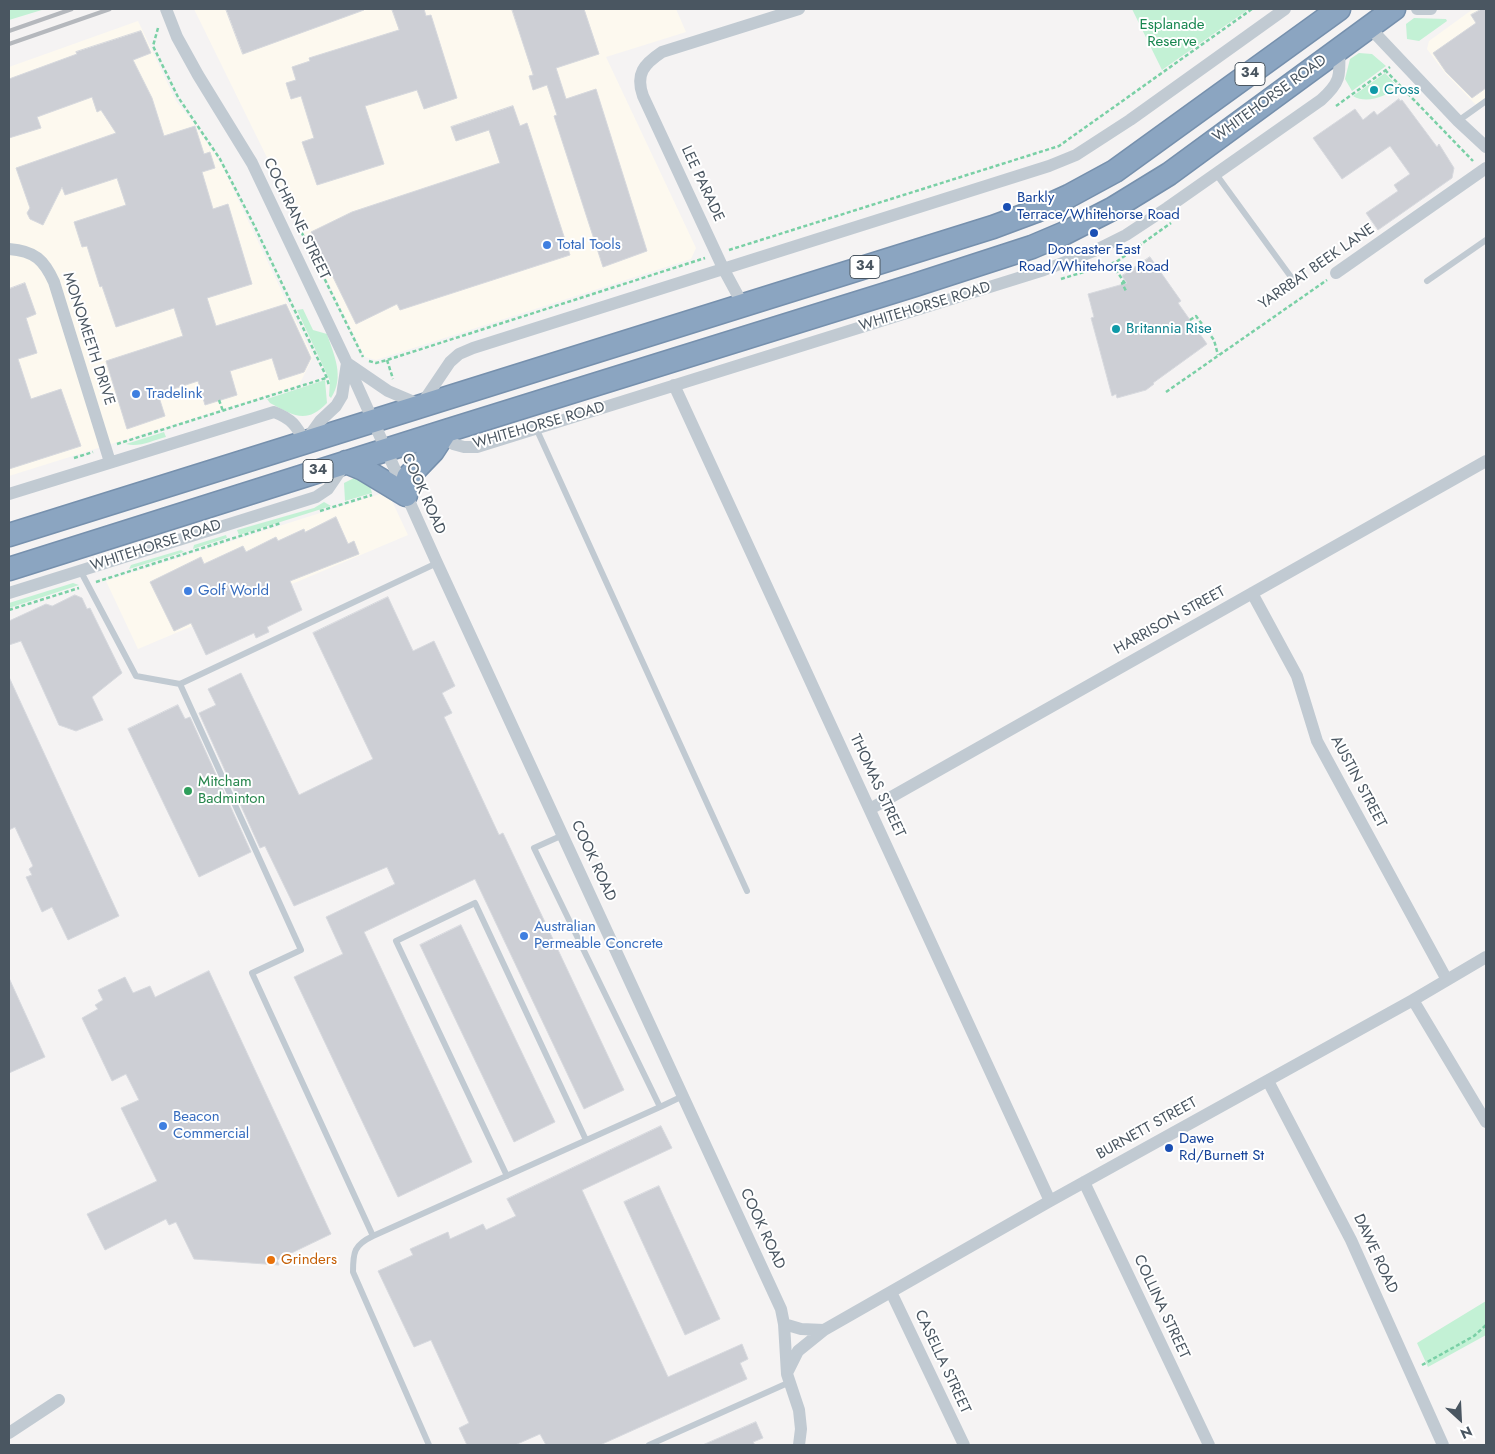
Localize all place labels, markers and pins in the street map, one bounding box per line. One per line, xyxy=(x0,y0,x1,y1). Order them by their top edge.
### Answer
place label: Cross xyxy=(1384,81,1419,99)
marker: Cross xyxy=(1368,84,1380,96)
place label: Barkly Terrace/Whitehorse Road xyxy=(1017,189,1180,224)
marker: Barkly Terrace/Whitehorse Road xyxy=(1001,201,1013,213)
marker: Doncaster East Road/Whitehorse Road xyxy=(1088,227,1100,239)
place label: Total Tools xyxy=(557,236,621,254)
marker: Total Tools xyxy=(541,239,553,251)
place label: Doncaster East Road/Whitehorse Road xyxy=(1019,241,1169,276)
place label: Britannia Rise xyxy=(1126,320,1212,338)
marker: Britannia Rise xyxy=(1110,323,1122,335)
place label: Tradelink xyxy=(146,385,202,403)
marker: Tradelink xyxy=(130,388,142,400)
place label: Golf World xyxy=(198,582,269,600)
marker: Golf World xyxy=(182,585,194,597)
place label: Mitcham Badminton xyxy=(198,773,265,808)
marker: Mitcham Badminton xyxy=(182,785,194,797)
place label: Australian Permeable Concrete xyxy=(534,918,663,953)
marker: Australian Permeable Concrete xyxy=(518,930,530,942)
place label: Beacon Commercial xyxy=(173,1108,249,1143)
marker: Beacon Commercial xyxy=(157,1120,169,1132)
place label: Dawe Rd/Burnett St xyxy=(1179,1130,1264,1165)
marker: Dawe Rd/Burnett St xyxy=(1163,1142,1175,1154)
place label: Grinders xyxy=(281,1251,337,1269)
marker: Grinders xyxy=(265,1254,277,1266)

